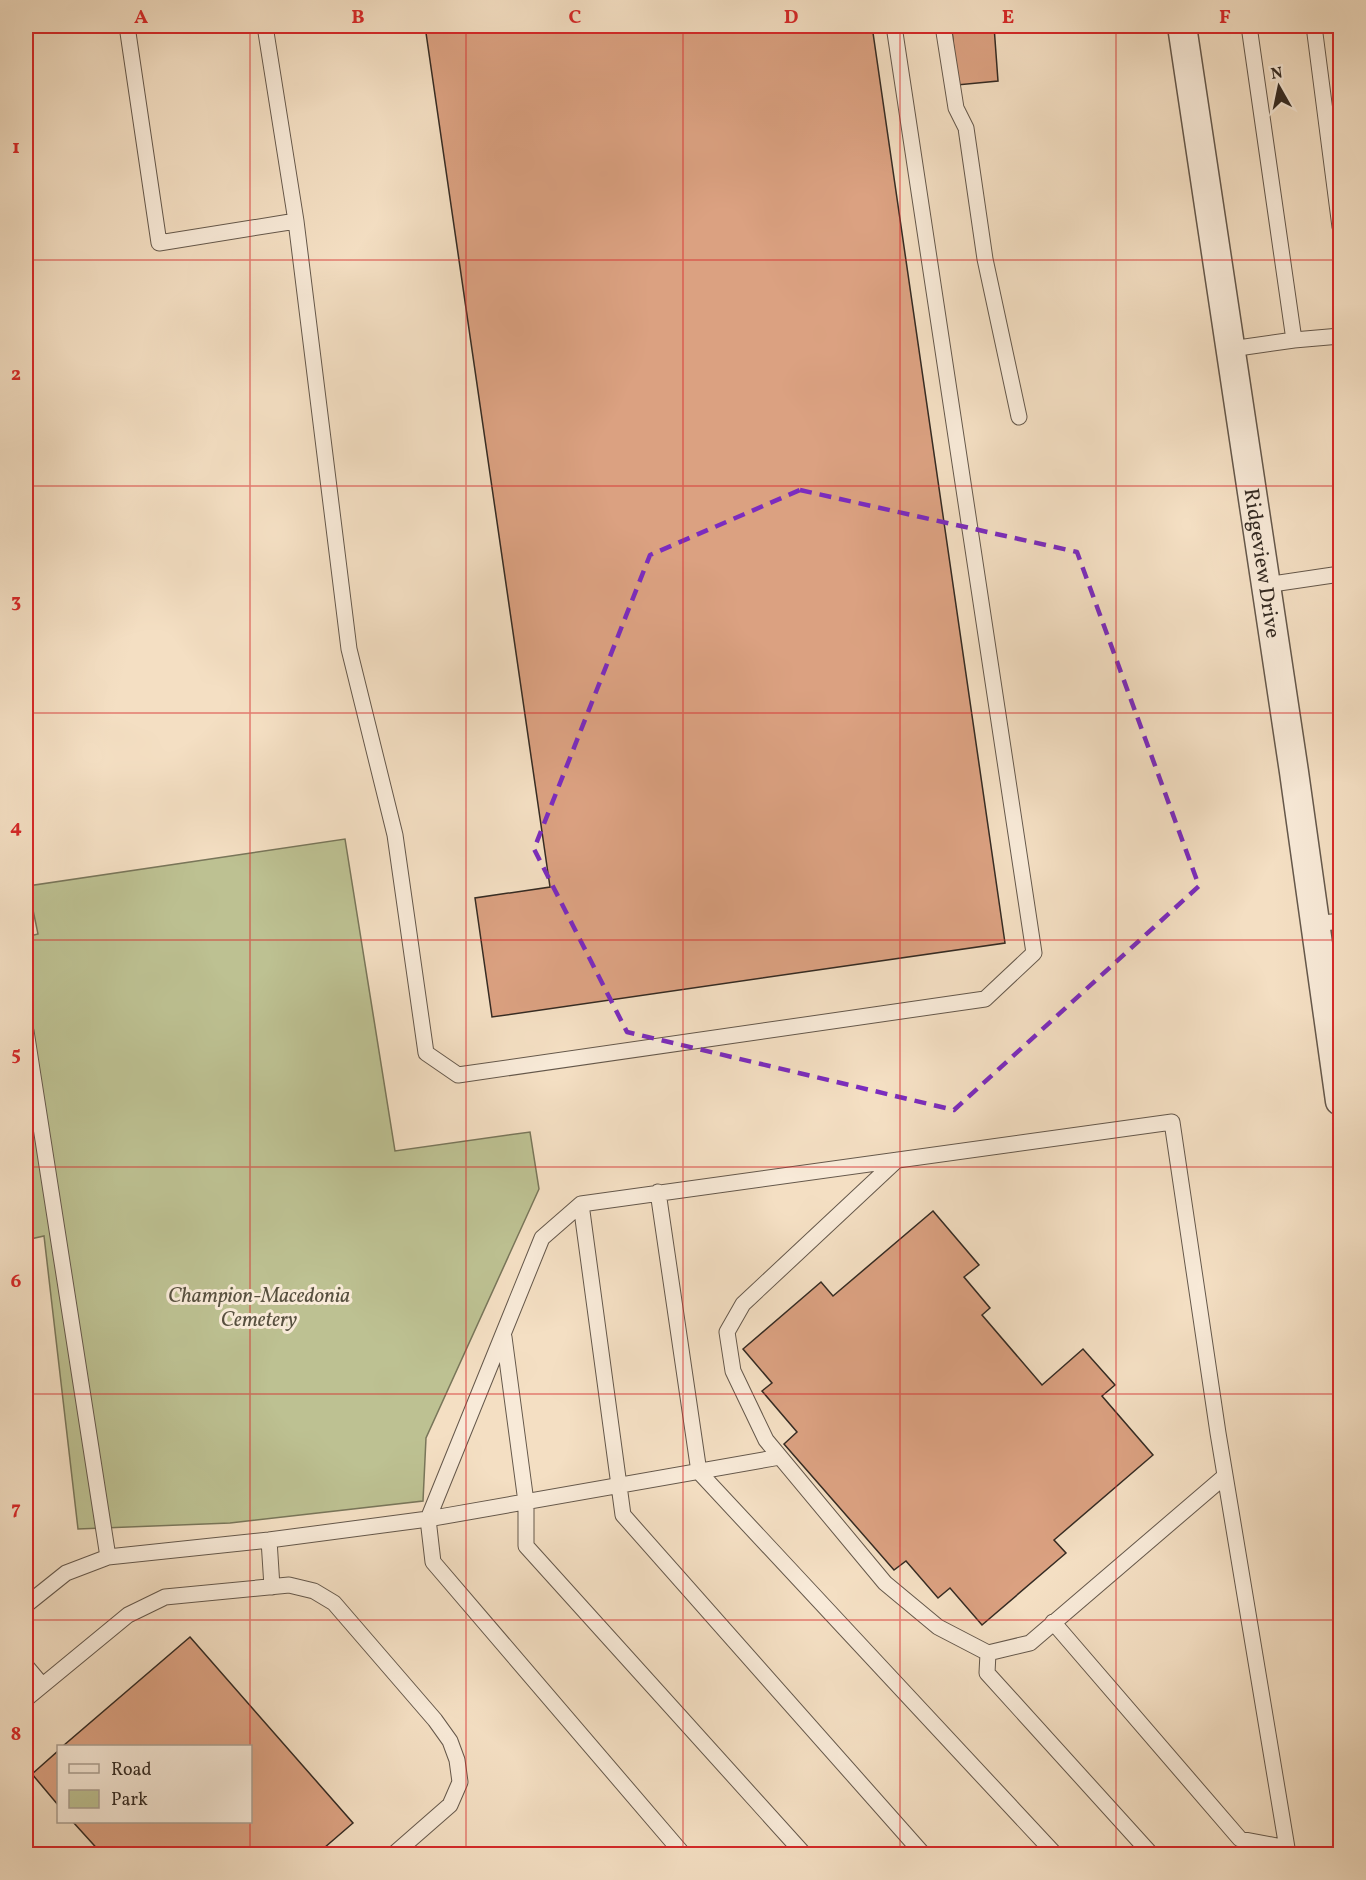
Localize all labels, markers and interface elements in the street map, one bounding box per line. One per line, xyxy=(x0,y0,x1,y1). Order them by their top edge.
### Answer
text: A xyxy=(134,4,148,32)
text: B xyxy=(351,4,365,32)
text: C xyxy=(569,4,582,32)
text: D xyxy=(784,4,798,32)
text: E xyxy=(1002,4,1014,32)
text: F xyxy=(1219,4,1231,32)
north arrow xyxy=(1249,57,1309,117)
text: N xyxy=(1270,62,1285,86)
text: 1 xyxy=(12,134,20,162)
text: 2 xyxy=(11,361,21,389)
street label: Ridgeview Drive xyxy=(1236,486,1287,640)
text: 3 xyxy=(11,588,21,616)
text: 4 xyxy=(10,814,22,842)
text: 5 xyxy=(11,1041,21,1069)
text: 6 xyxy=(11,1268,22,1296)
park label: Champion-Macedonia Cemetery xyxy=(168,1282,350,1335)
text: 7 xyxy=(11,1495,21,1523)
text: 8 xyxy=(11,1721,21,1749)
legend xyxy=(57,1745,252,1823)
text: Road xyxy=(111,1758,152,1783)
text: Park xyxy=(111,1788,148,1813)

